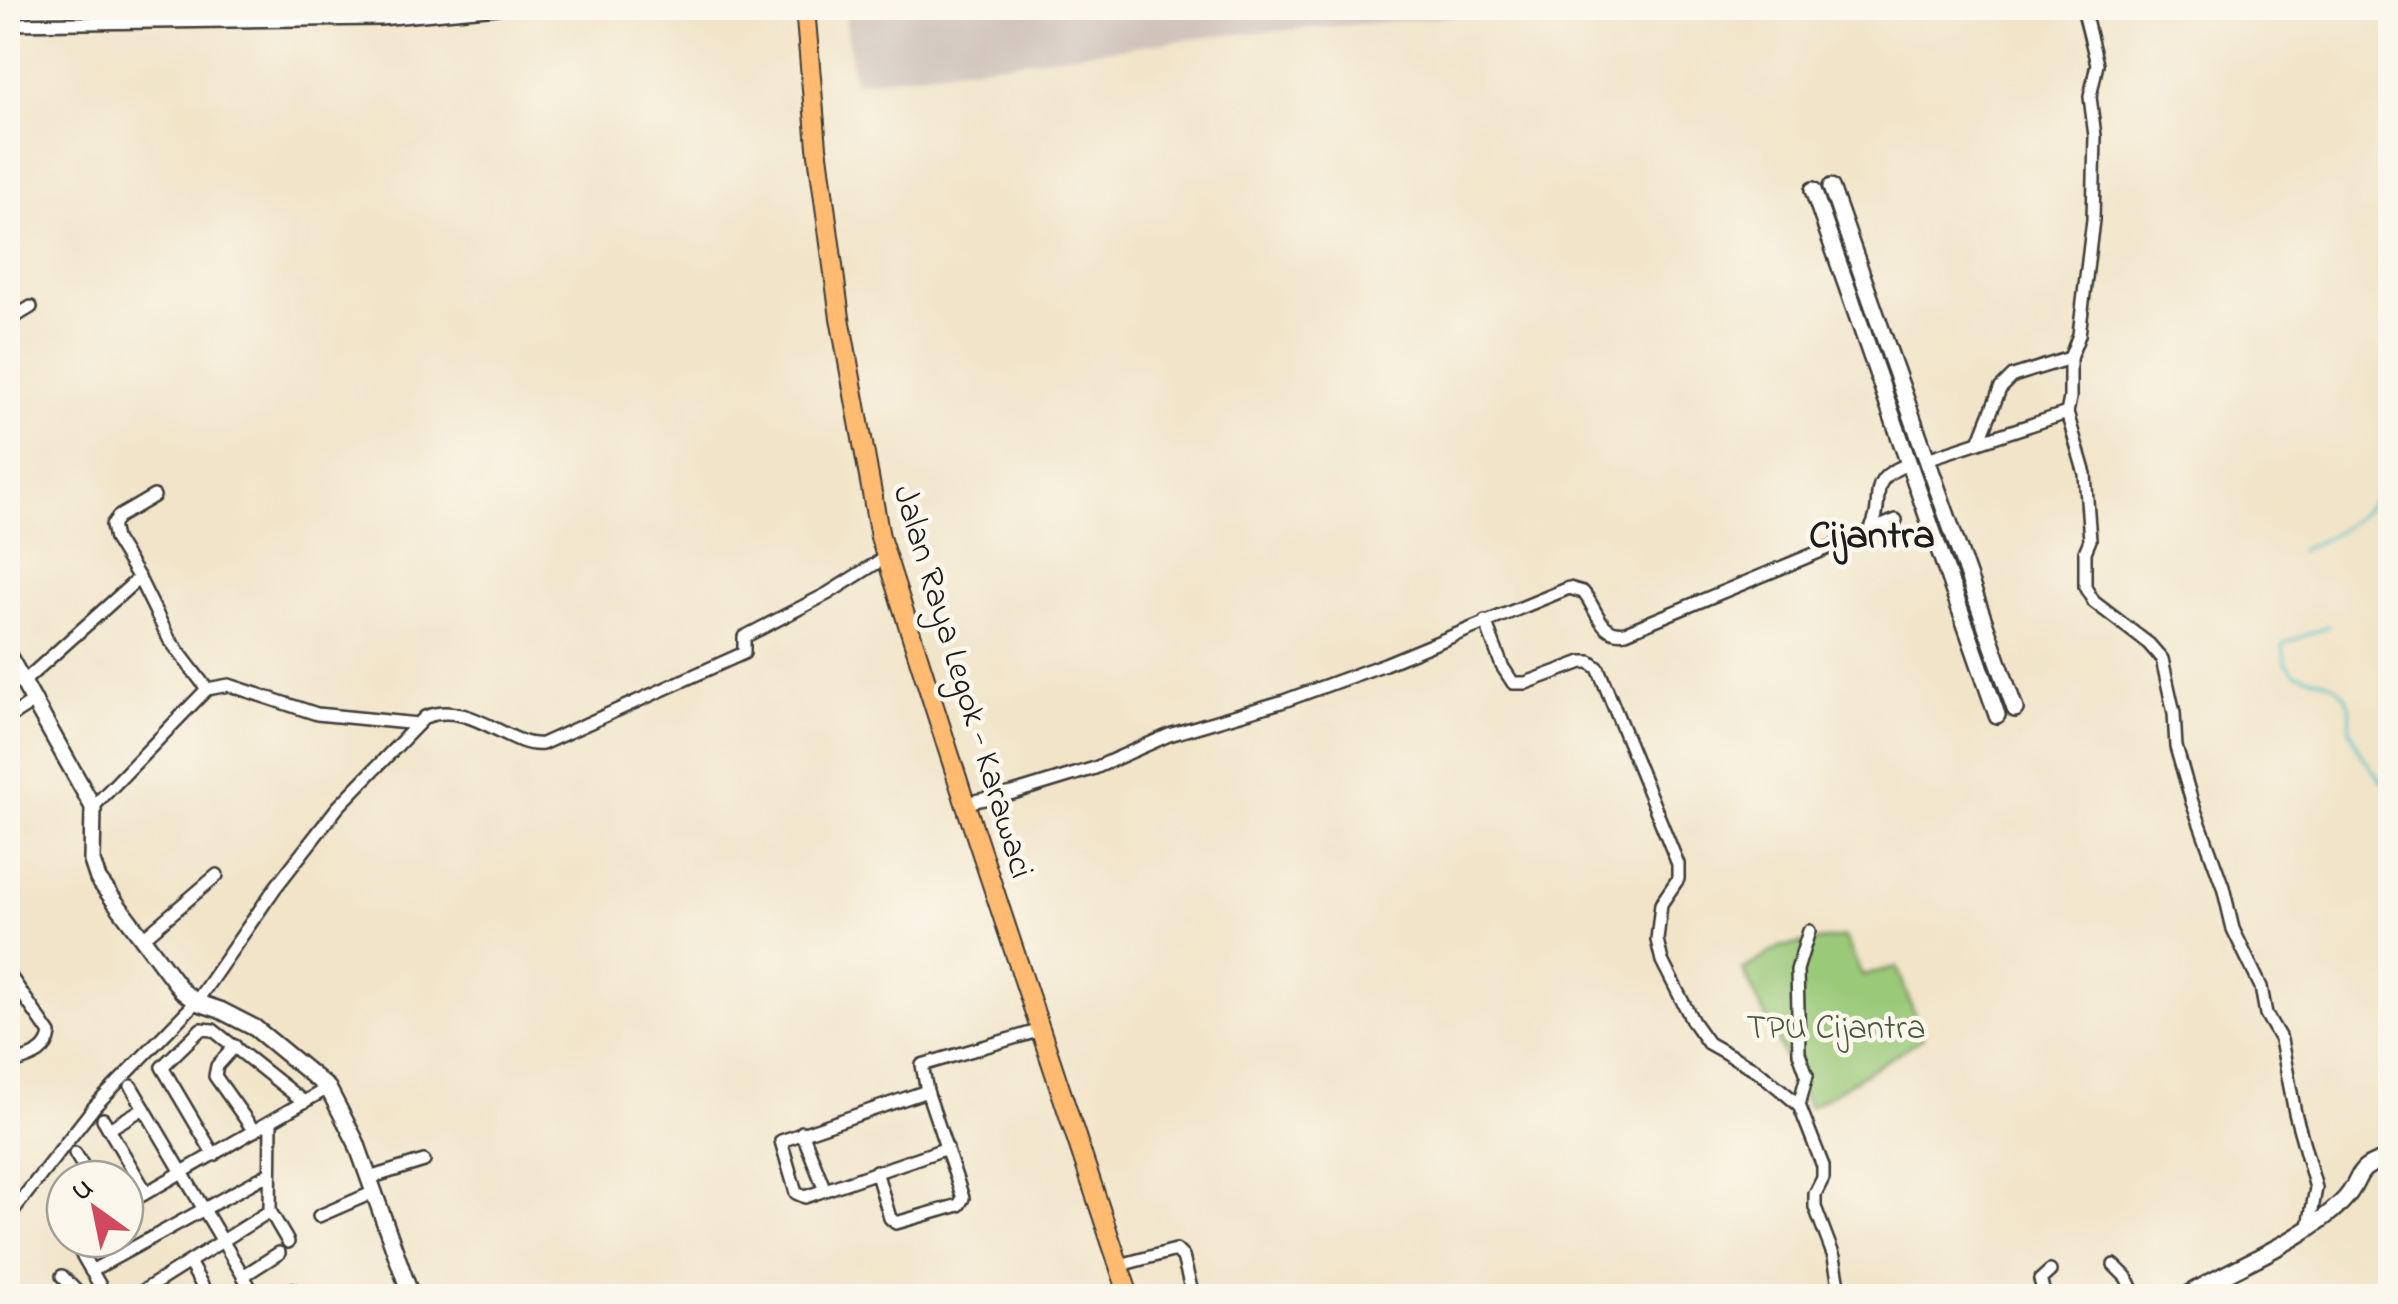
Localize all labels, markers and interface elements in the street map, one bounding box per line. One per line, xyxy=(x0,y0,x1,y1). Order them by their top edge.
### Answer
street label: Jalan Raya Legok - Karawaci xyxy=(877,479,1046,885)
district label: Cijantra xyxy=(1809,508,1935,567)
park label: TPU Cijantra xyxy=(1746,1004,1926,1055)
north arrow xyxy=(45,1159,145,1259)
text: U xyxy=(65,1169,102,1213)

